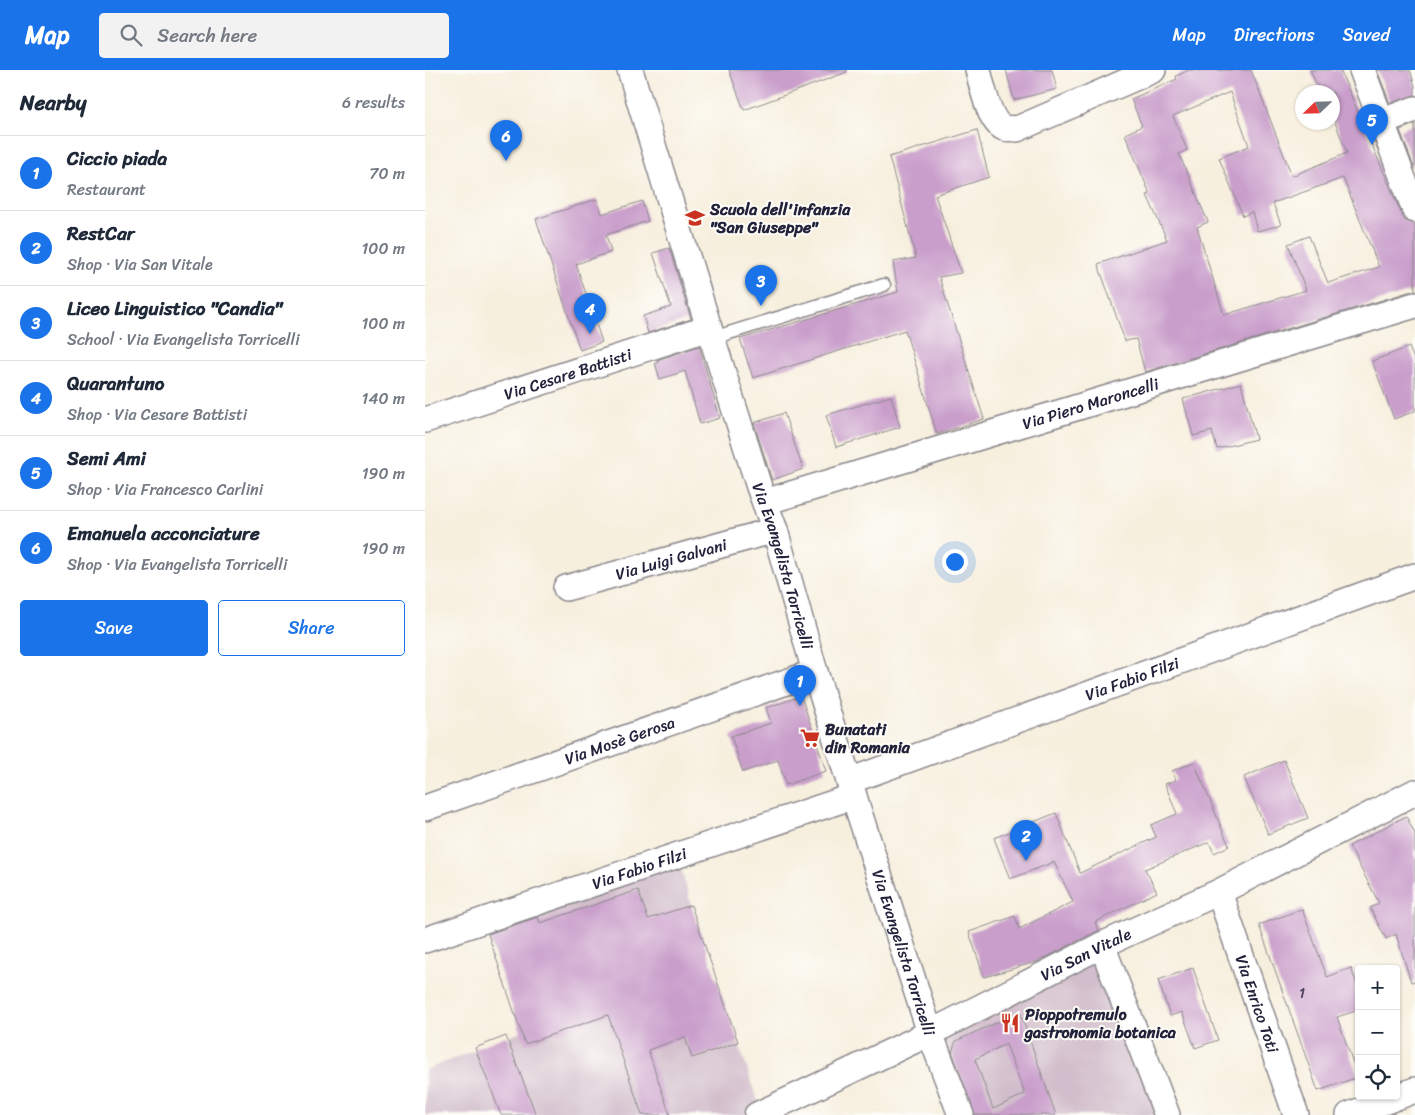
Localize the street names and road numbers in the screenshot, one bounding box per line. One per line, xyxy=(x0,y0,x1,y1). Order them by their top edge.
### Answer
street label: Via Cesare Battisti xyxy=(500,340,636,409)
street label: Via Piero Maroncelli xyxy=(1019,369,1163,438)
street label: Via Evangelista Torricelli xyxy=(744,478,822,653)
street label: Via Luigi Galvani xyxy=(612,530,731,589)
street label: Via Fabio Filzi xyxy=(1081,648,1184,709)
street label: Via Mosè Gerosa xyxy=(561,708,679,773)
street label: Via Fabio Filzi xyxy=(588,839,691,898)
street label: Via Evangelista Torricelli xyxy=(863,866,944,1040)
street label: Via San Vitale xyxy=(1035,920,1136,989)
street label: Via Enrico Toti xyxy=(1227,951,1288,1057)

